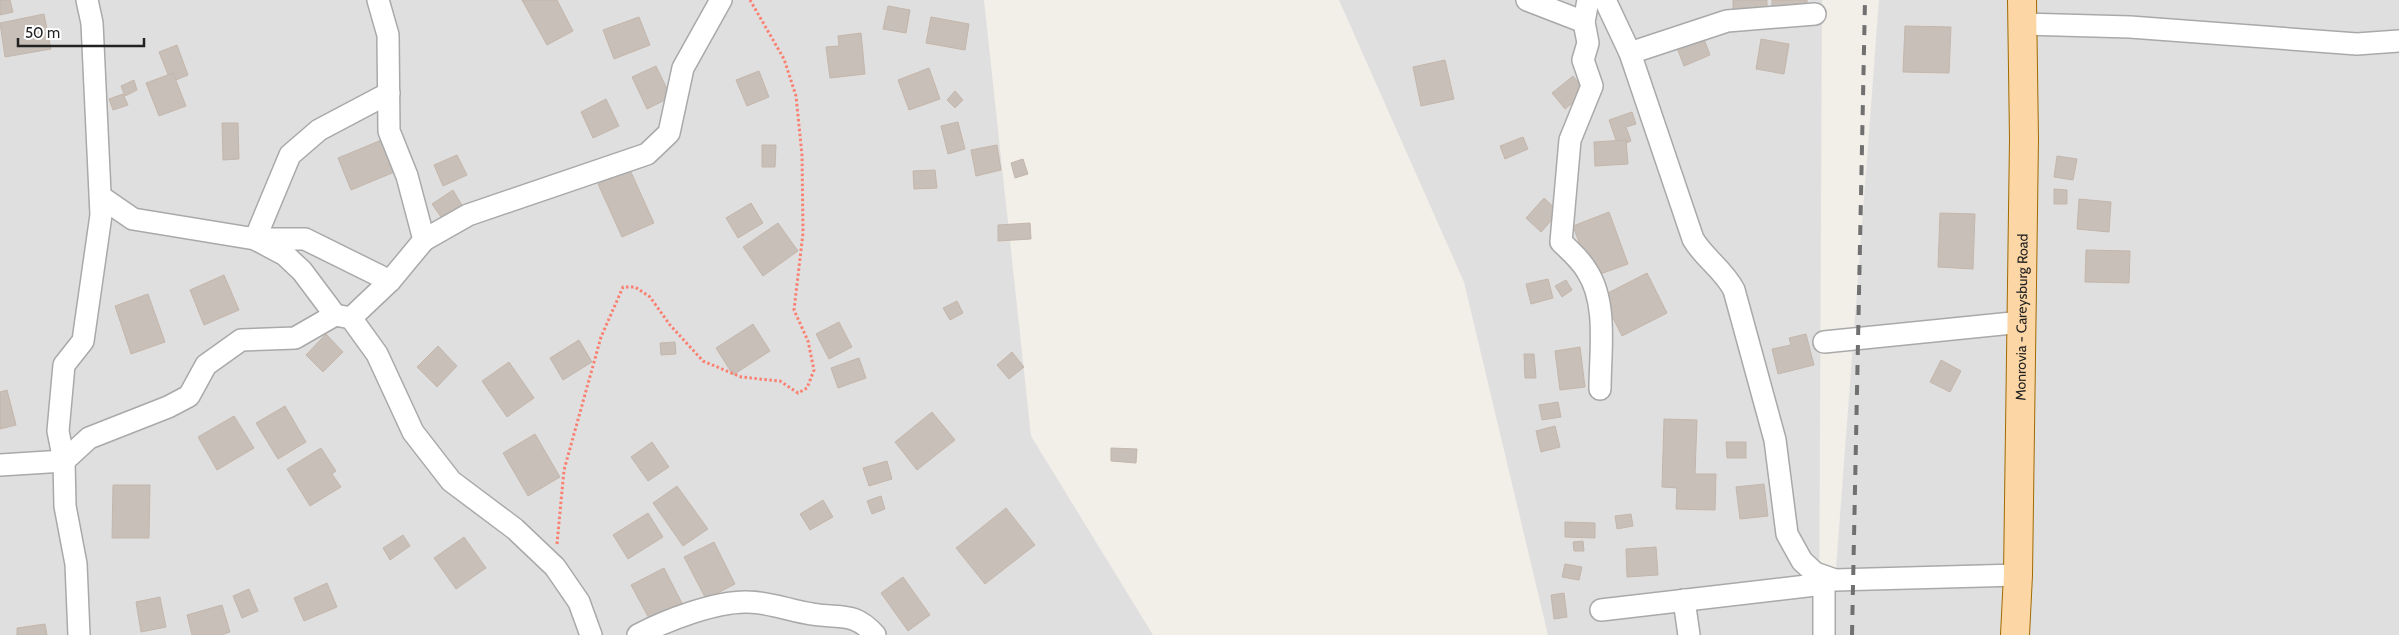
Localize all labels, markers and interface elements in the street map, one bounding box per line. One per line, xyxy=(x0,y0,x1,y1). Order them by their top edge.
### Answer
scale bar xyxy=(18,15,144,47)
text: 50 m xyxy=(25,24,60,42)
street label: Monrovia - Careysburg Road xyxy=(2011,234,2032,401)

